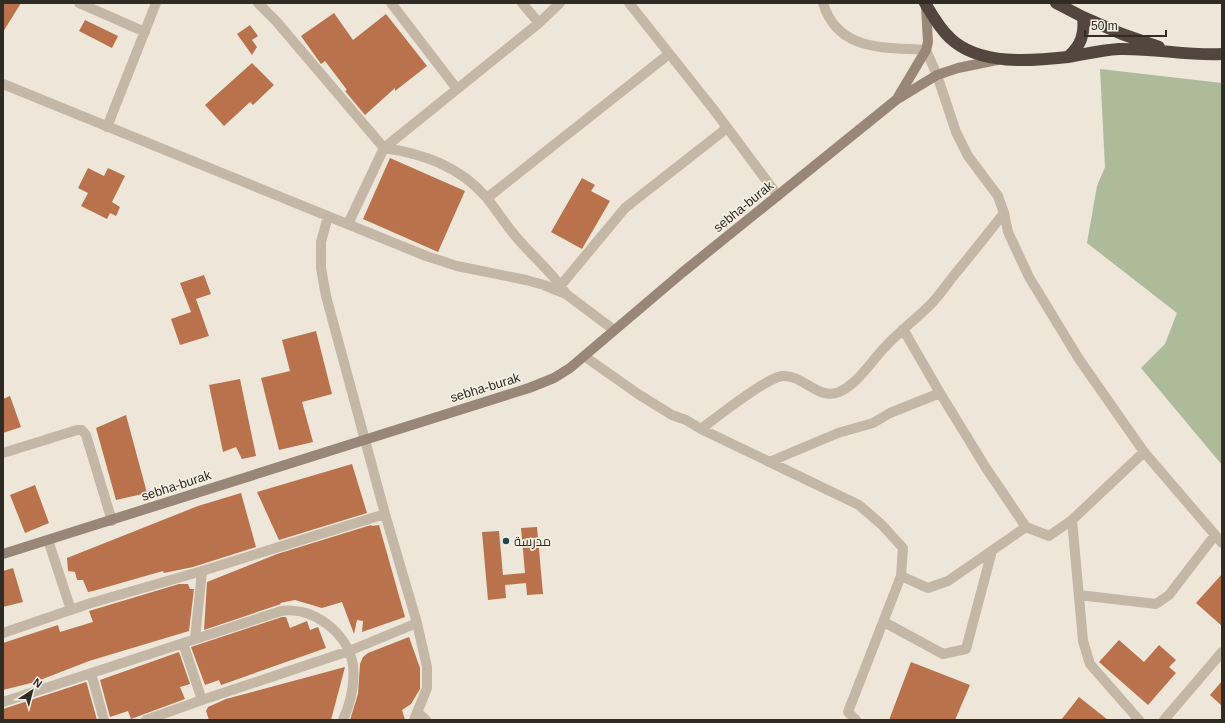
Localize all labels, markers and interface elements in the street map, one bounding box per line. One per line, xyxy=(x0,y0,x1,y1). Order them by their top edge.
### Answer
scale bar xyxy=(1085,12,1166,38)
text: 50 m xyxy=(1091,19,1118,33)
street label: sebha-burak xyxy=(711,178,776,235)
street label: sebha-burak xyxy=(448,370,522,405)
street label: sebha-burak xyxy=(139,467,213,504)
place label: مدرسة xyxy=(514,534,551,549)
marker: مدرسة xyxy=(501,536,511,546)
north arrow xyxy=(12,671,52,711)
text: N xyxy=(31,676,45,690)

